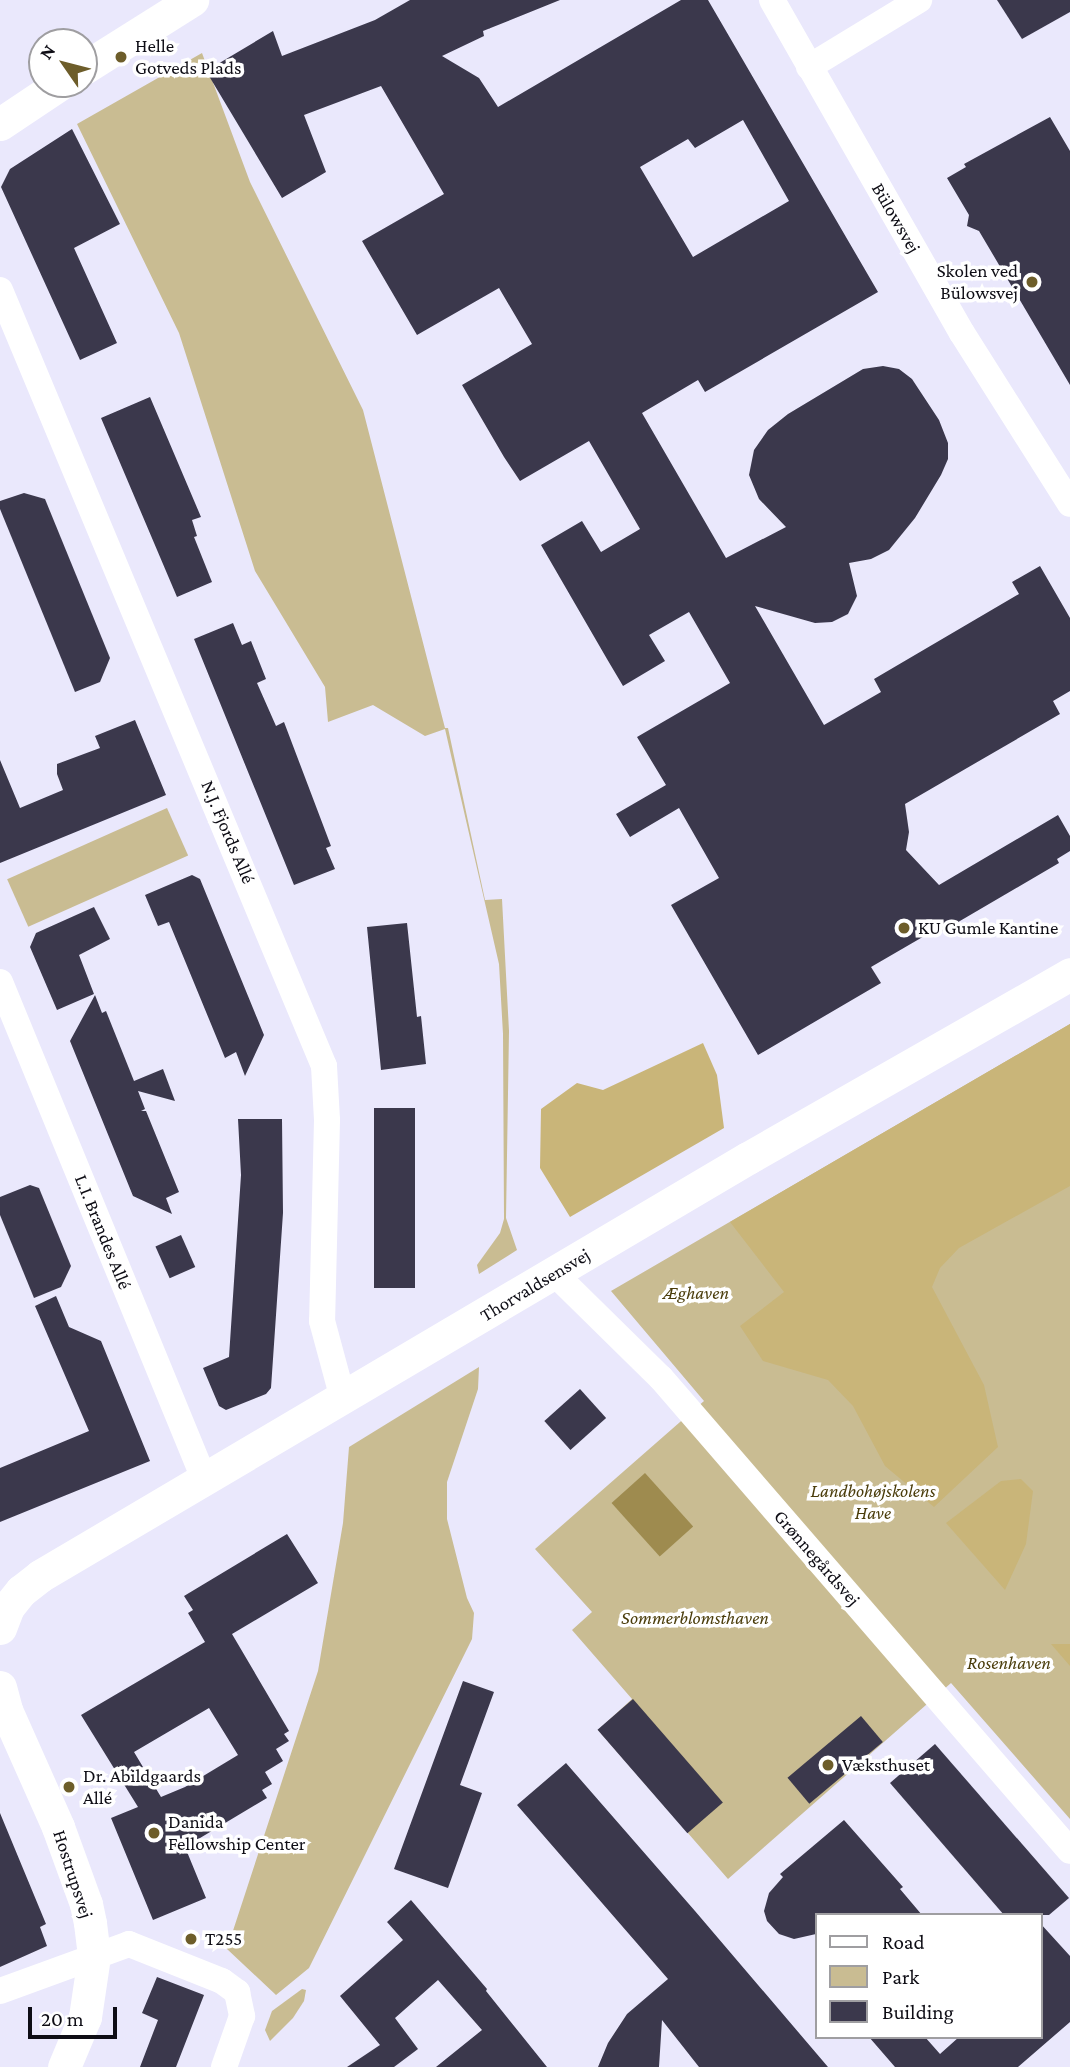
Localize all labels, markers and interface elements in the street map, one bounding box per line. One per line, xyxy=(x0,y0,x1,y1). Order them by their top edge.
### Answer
north arrow xyxy=(28,28,98,98)
place label: Helle Gotveds Plads xyxy=(135,35,241,79)
text: N xyxy=(35,40,59,63)
marker: Helle Gotveds Plads xyxy=(113,49,129,65)
street label: Bülowsvej xyxy=(867,179,925,257)
place label: Skolen ved Bülowsvej xyxy=(937,260,1018,304)
marker: Skolen ved Bülowsvej xyxy=(1024,274,1040,290)
street label: N.J. Fjords Allé xyxy=(196,777,260,887)
place label: KU Gumle Kantine xyxy=(918,917,1058,939)
marker: KU Gumle Kantine xyxy=(896,920,912,936)
street label: L.I. Brandes Allé xyxy=(70,1171,136,1293)
street label: Thorvaldsensvej xyxy=(476,1243,594,1327)
park label: Æghaven xyxy=(663,1282,729,1304)
park label: Landbohøjskolens Have xyxy=(810,1480,936,1524)
street label: Grønnegårdsvej xyxy=(769,1505,865,1611)
park label: Sommerblomsthaven xyxy=(621,1607,769,1629)
park label: Rosenhaven xyxy=(967,1652,1051,1674)
place label: Væksthuset xyxy=(842,1754,930,1776)
marker: Væksthuset xyxy=(820,1757,836,1773)
place label: Dr. Abildgaards Allé xyxy=(83,1765,201,1809)
marker: Dr. Abildgaards Allé xyxy=(61,1779,77,1795)
place label: Danida Fellowship Center xyxy=(168,1811,306,1855)
marker: Danida Fellowship Center xyxy=(146,1825,162,1841)
street label: Hostrupsvej xyxy=(48,1827,98,1921)
legend xyxy=(814,1913,1042,2039)
place label: T255 xyxy=(205,1928,242,1950)
text: Road xyxy=(882,1930,925,1954)
marker: T255 xyxy=(183,1931,199,1947)
text: Park xyxy=(882,1965,919,1989)
scale bar xyxy=(32,1994,121,2038)
text: Building xyxy=(882,2000,954,2024)
text: 20 m xyxy=(41,2007,84,2031)

